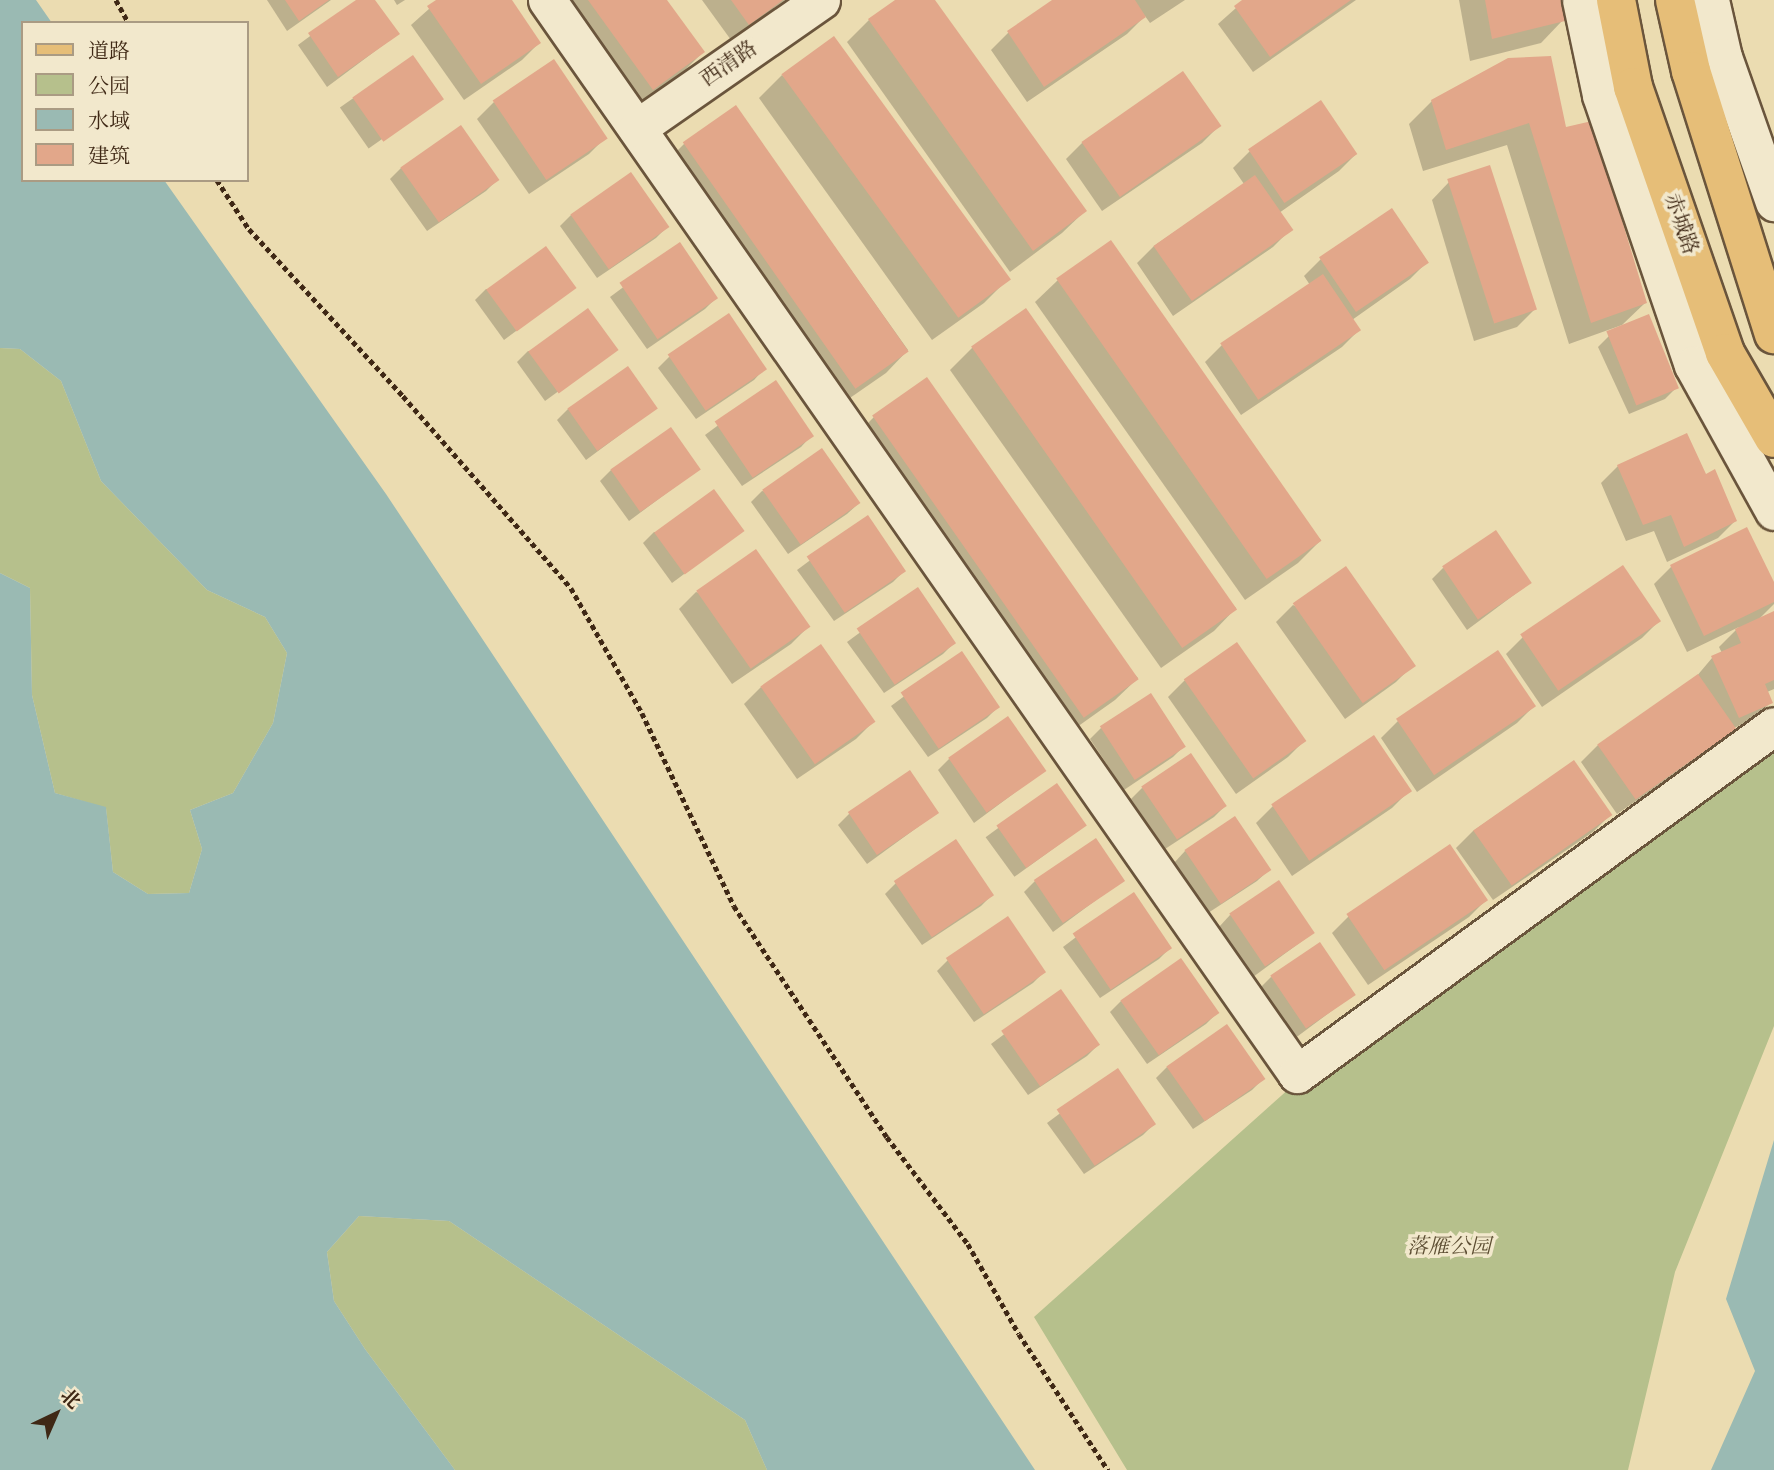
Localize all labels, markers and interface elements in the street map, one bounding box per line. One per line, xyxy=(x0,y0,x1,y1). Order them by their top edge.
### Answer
legend xyxy=(21,21,248,182)
street label: 西清路 xyxy=(696,36,762,92)
text: 道路 xyxy=(88,37,130,66)
text: 公园 xyxy=(88,72,130,101)
text: 水域 xyxy=(88,107,130,136)
text: 建筑 xyxy=(88,142,130,171)
street label: 赤城路 xyxy=(1659,190,1703,258)
park label: 落雁公园 xyxy=(1407,1234,1491,1260)
north arrow xyxy=(21,1379,91,1449)
text: 北 xyxy=(55,1383,86,1415)

